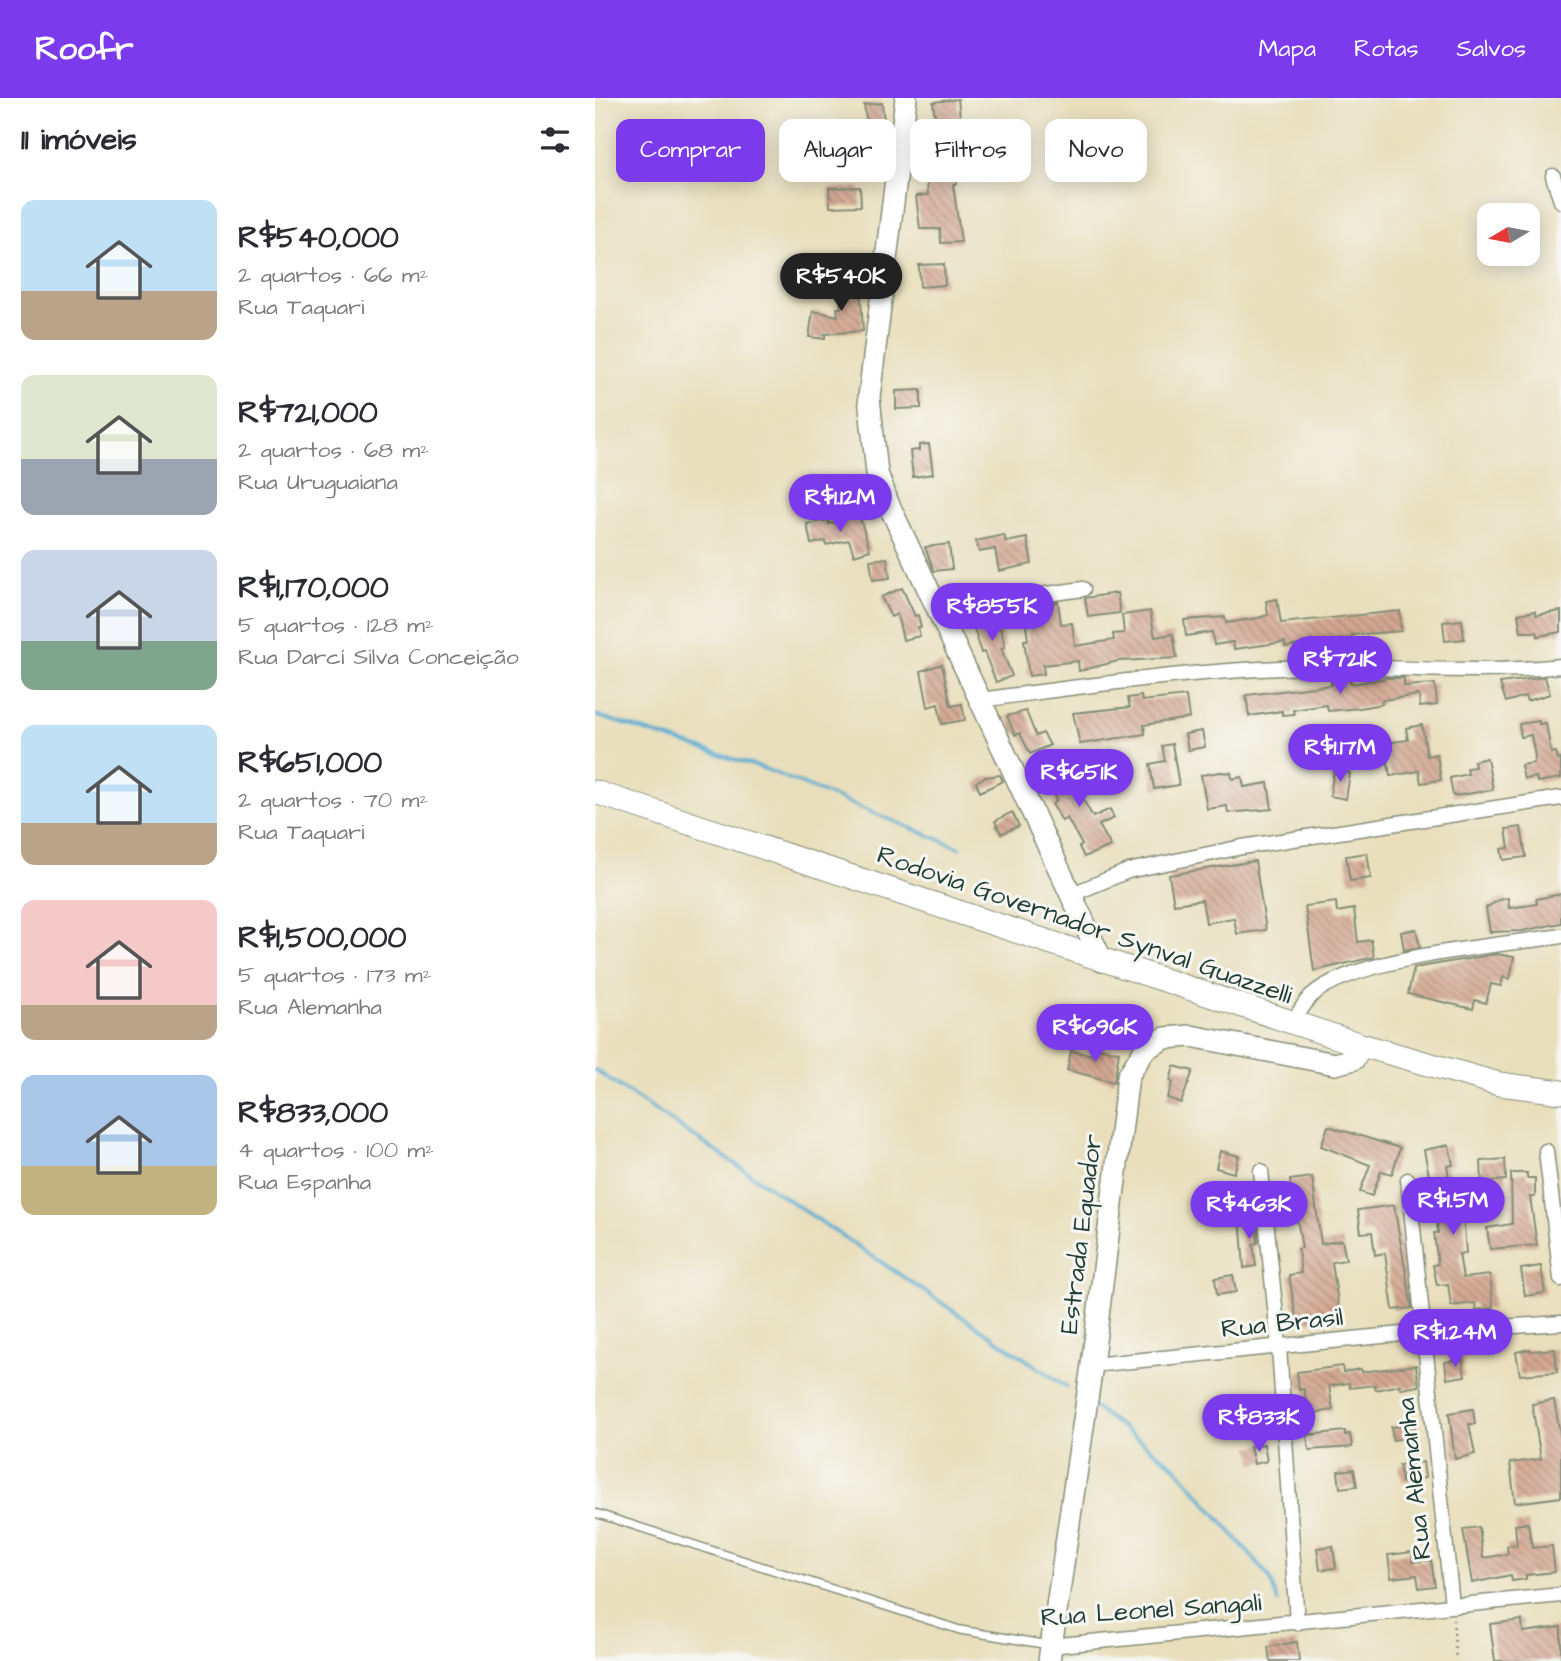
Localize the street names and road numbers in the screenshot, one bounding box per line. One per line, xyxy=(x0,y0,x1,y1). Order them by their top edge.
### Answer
street label: Rodovia Governador Synval Guazzelli xyxy=(871,837,1297,1015)
street label: Estrada Equador xyxy=(1051,1132,1111,1336)
street label: Rua Brasil xyxy=(1219,1299,1345,1347)
street label: Rua Alemanha xyxy=(1388,1396,1440,1562)
street label: Rua Leonel Sangali xyxy=(1039,1584,1263,1638)

